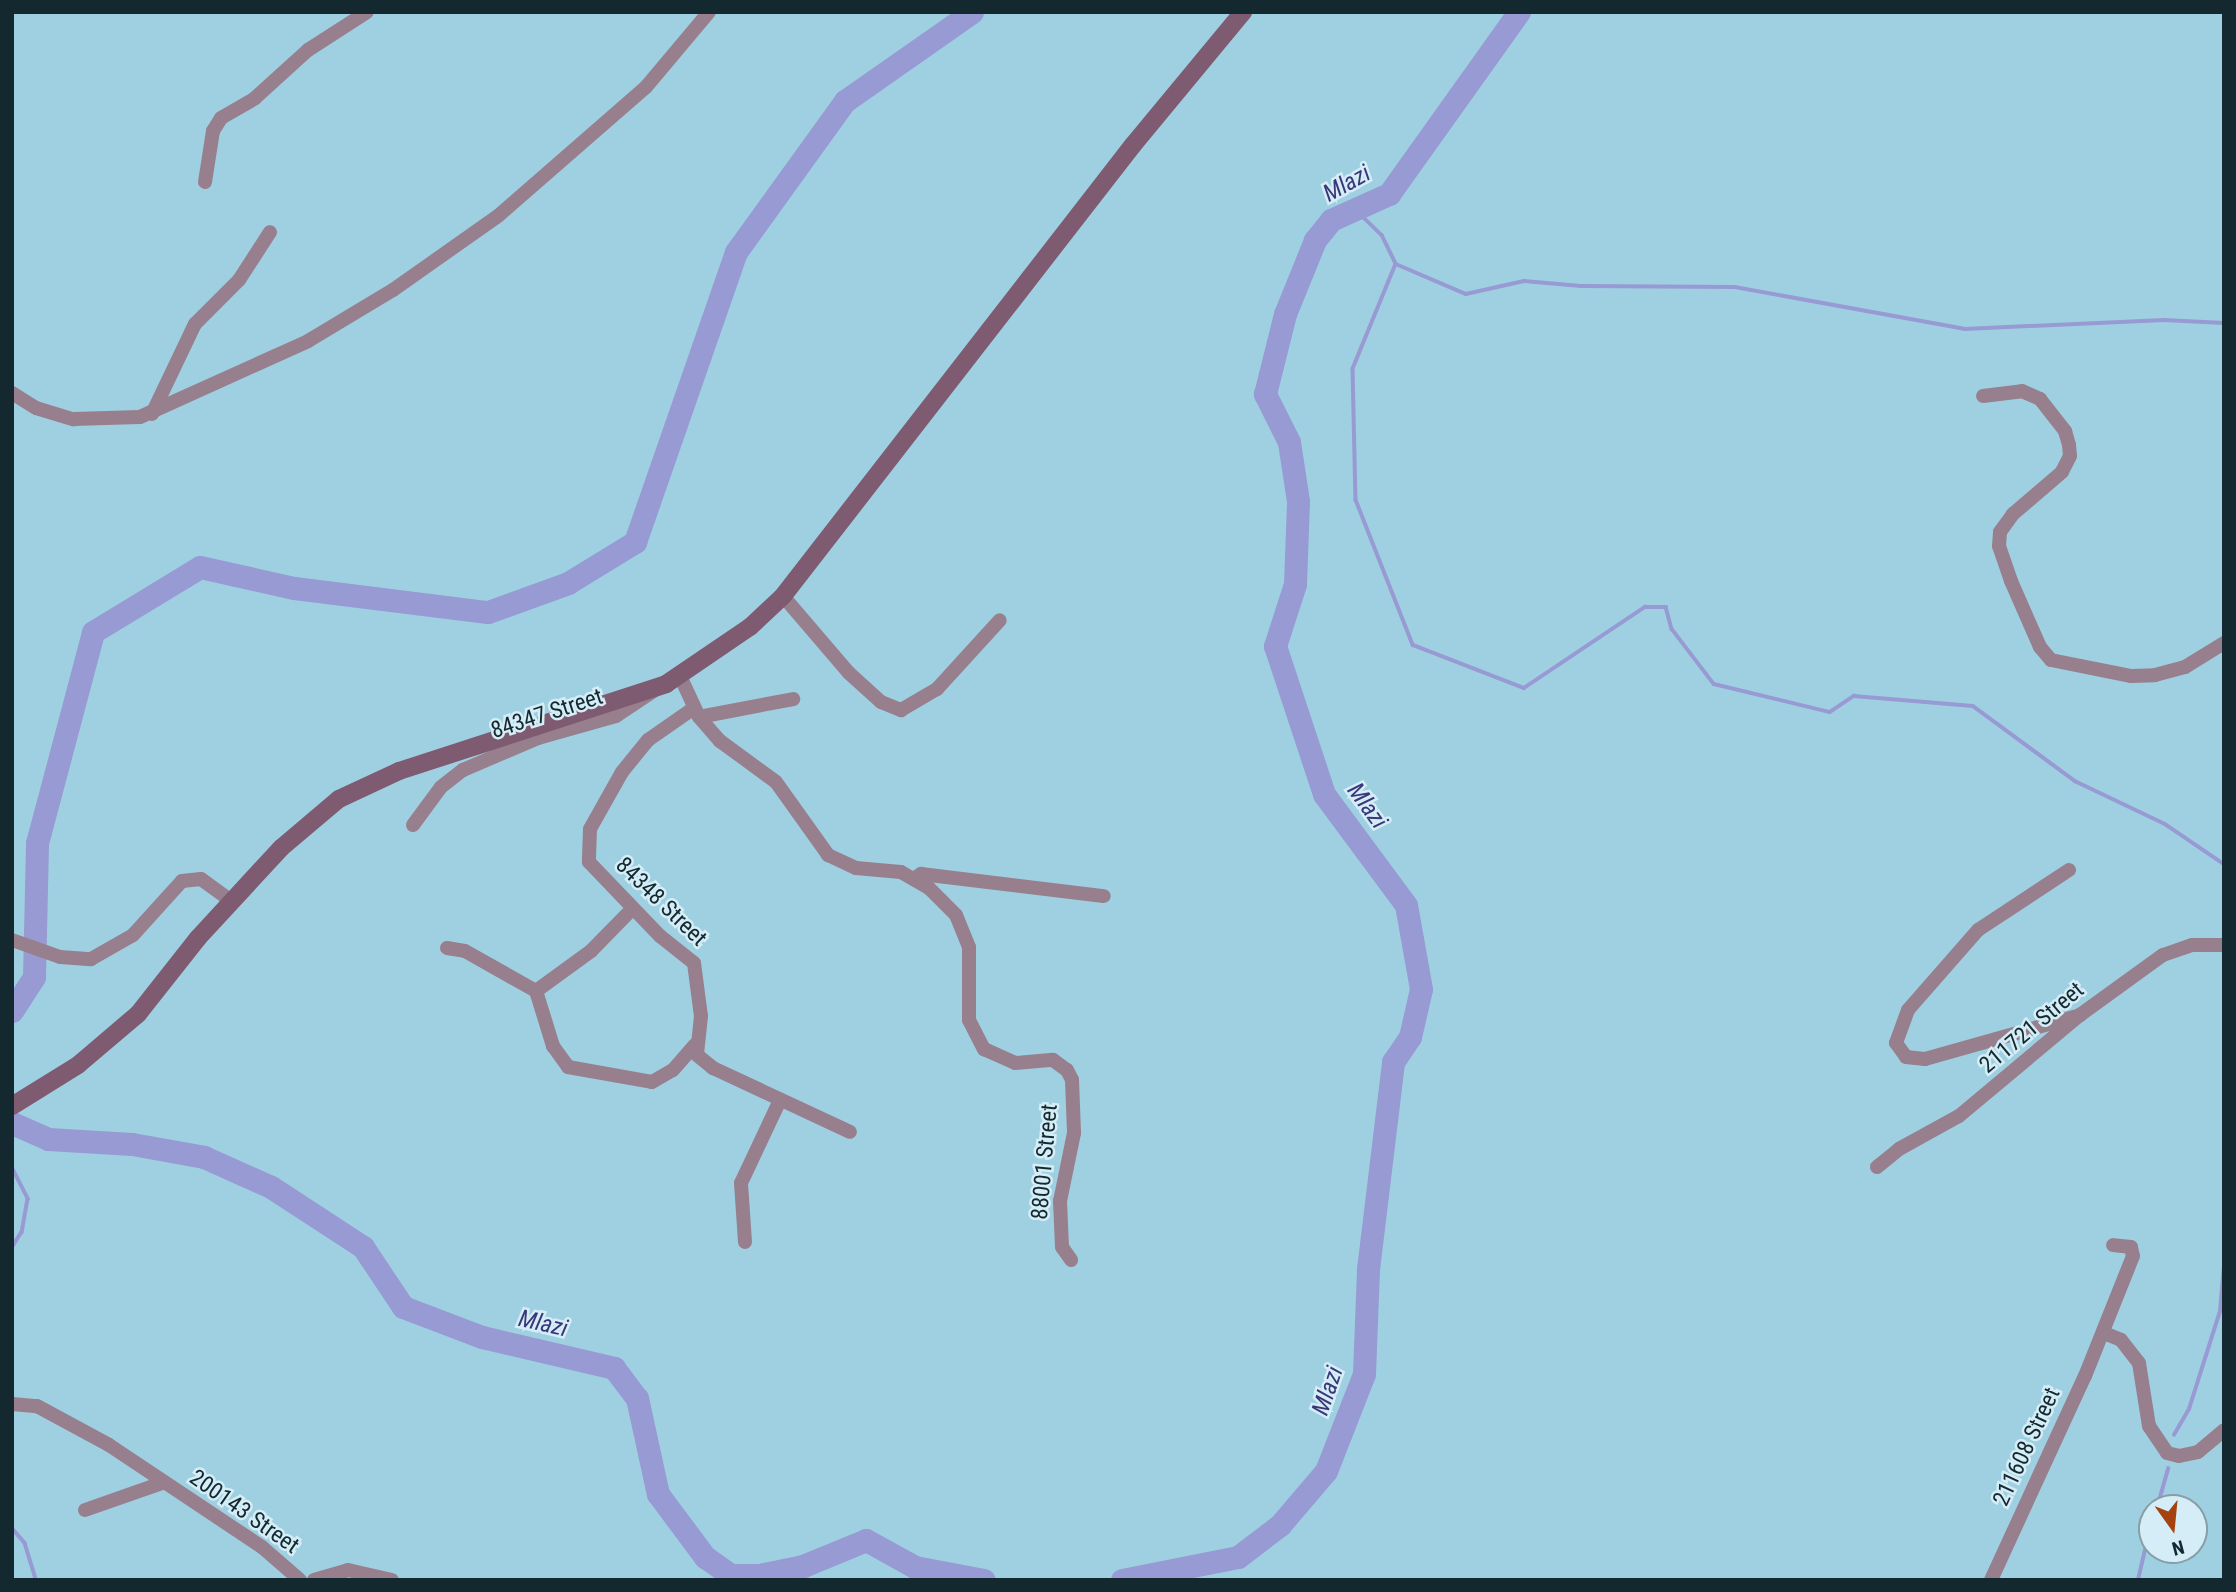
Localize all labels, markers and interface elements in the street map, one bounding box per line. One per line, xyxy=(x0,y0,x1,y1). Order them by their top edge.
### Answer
water label: Mlazi xyxy=(1318,159,1376,209)
street label: 84347 Street xyxy=(488,683,606,745)
water label: Mlazi xyxy=(1341,777,1393,835)
street label: 84348 Street xyxy=(610,852,712,952)
street label: 211721 Street xyxy=(1974,977,2090,1079)
street label: 88001 Street xyxy=(1026,1103,1064,1221)
water label: Mlazi xyxy=(516,1304,570,1344)
water label: Mlazi xyxy=(1306,1363,1350,1419)
street label: 211608 Street xyxy=(1988,1383,2066,1511)
street label: 200143 Street xyxy=(184,1464,304,1560)
north arrow xyxy=(2138,1494,2208,1564)
text: N xyxy=(2169,1535,2187,1560)

